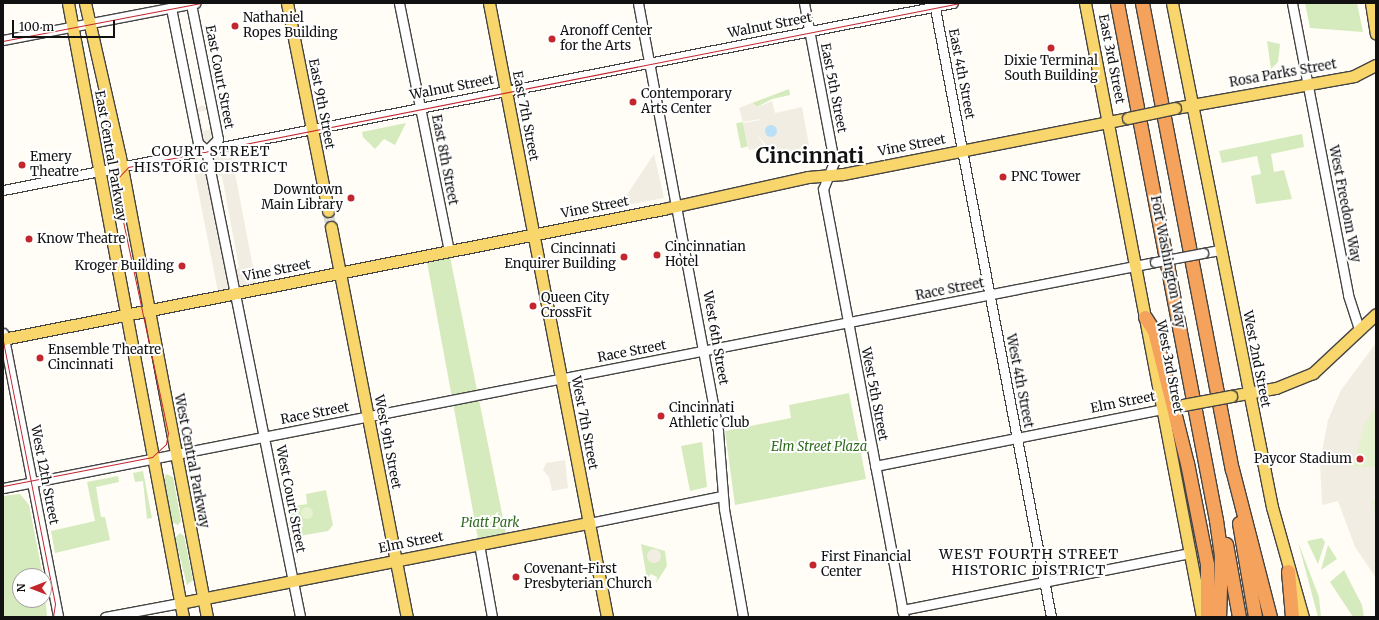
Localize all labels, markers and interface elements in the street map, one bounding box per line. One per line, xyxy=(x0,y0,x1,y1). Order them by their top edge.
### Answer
street label: Walnut Street xyxy=(727,10,813,42)
place label: Nathaniel Ropes Building xyxy=(243,11,338,42)
scale bar xyxy=(14,12,117,38)
street label: East 3rd Street xyxy=(1095,13,1127,105)
text: 100 m xyxy=(19,19,54,34)
marker: Nathaniel Ropes Building xyxy=(230,21,240,31)
street label: East Court Street xyxy=(201,24,237,130)
place label: Aronoff Center for the Arts xyxy=(560,24,652,55)
street label: East 4th Street xyxy=(945,27,977,121)
marker: Aronoff Center for the Arts xyxy=(547,34,557,44)
street label: East 5th Street xyxy=(817,42,849,134)
marker: Dixie Terminal South Building xyxy=(1046,43,1056,53)
place label: Dixie Terminal South Building xyxy=(1004,54,1098,85)
street label: East 9th Street xyxy=(305,57,337,151)
street label: Rosa Parks Street xyxy=(1228,57,1338,91)
street label: East 7th Street xyxy=(509,70,541,162)
street label: Walnut Street xyxy=(409,72,495,104)
place label: Contemporary Arts Center xyxy=(641,87,732,118)
street label: East Central Parkway xyxy=(91,89,129,223)
marker: Contemporary Arts Center xyxy=(628,97,638,107)
street label: East 8th Street xyxy=(428,113,460,207)
street label: Vine Street xyxy=(877,132,947,160)
district label: COURT STREET HISTORIC DISTRICT xyxy=(134,143,288,176)
district label: Cincinnati xyxy=(756,143,864,169)
street label: West Freedom Way xyxy=(1325,144,1363,264)
place label: Emery Theatre xyxy=(30,150,79,181)
marker: Emery Theatre xyxy=(17,160,27,170)
place label: PNC Tower xyxy=(1011,169,1081,185)
marker: PNC Tower xyxy=(998,172,1008,182)
place label: Downtown Main Library xyxy=(261,183,343,214)
marker: Downtown Main Library xyxy=(346,193,356,203)
street label: Vine Street xyxy=(560,194,630,222)
street label: Fort Washington Way xyxy=(1146,194,1188,330)
place label: Know Theatre xyxy=(37,231,125,247)
marker: Know Theatre xyxy=(24,234,34,244)
place label: Cincinnatian Hotel xyxy=(665,240,746,271)
place label: Cincinnati Enquirer Building xyxy=(505,242,616,273)
marker: Cincinnatian Hotel xyxy=(652,250,662,260)
marker: Cincinnati Enquirer Building xyxy=(619,252,629,262)
street label: Vine Street xyxy=(242,257,312,285)
place label: Kroger Building xyxy=(75,258,174,274)
marker: Kroger Building xyxy=(177,261,187,271)
street label: Race Street xyxy=(914,276,986,304)
street label: West 6th Street xyxy=(699,290,731,386)
place label: Queen City CrossFit xyxy=(541,291,609,322)
marker: Queen City CrossFit xyxy=(528,301,538,311)
street label: West 2nd Street xyxy=(1239,309,1273,409)
street label: West 3rd Street xyxy=(1152,319,1186,415)
street label: West 4th Street xyxy=(1002,333,1036,429)
street label: Race Street xyxy=(596,338,668,366)
place label: Ensemble Theatre Cincinnati xyxy=(48,343,161,374)
street label: West 5th Street xyxy=(857,346,891,442)
marker: Ensemble Theatre Cincinnati xyxy=(35,353,45,363)
street label: West 7th Street xyxy=(567,375,601,471)
street label: Elm Street xyxy=(1089,389,1157,417)
street label: West Central Parkway xyxy=(170,393,212,529)
street label: West 9th Street xyxy=(370,394,404,490)
street label: Race Street xyxy=(279,400,351,428)
place label: Cincinnati Athletic Club xyxy=(669,401,749,432)
marker: Cincinnati Athletic Club xyxy=(656,411,666,421)
street label: West 12th Street xyxy=(27,424,61,526)
park label: Elm Street Plaza xyxy=(771,439,867,455)
street label: West Court Street xyxy=(272,444,308,554)
place label: Paycor Stadium xyxy=(1254,451,1352,467)
marker: Paycor Stadium xyxy=(1355,454,1365,464)
park label: Piatt Park xyxy=(461,515,519,531)
street label: Elm Street xyxy=(377,529,445,557)
district label: WEST FOURTH STREET HISTORIC DISTRICT xyxy=(939,546,1119,578)
place label: First Financial Center xyxy=(821,550,911,581)
marker: First Financial Center xyxy=(808,560,818,570)
place label: Covenant-First Presbyterian Church xyxy=(524,562,652,593)
north arrow xyxy=(12,568,52,608)
marker: Covenant-First Presbyterian Church xyxy=(511,572,521,582)
text: N xyxy=(14,584,28,592)

